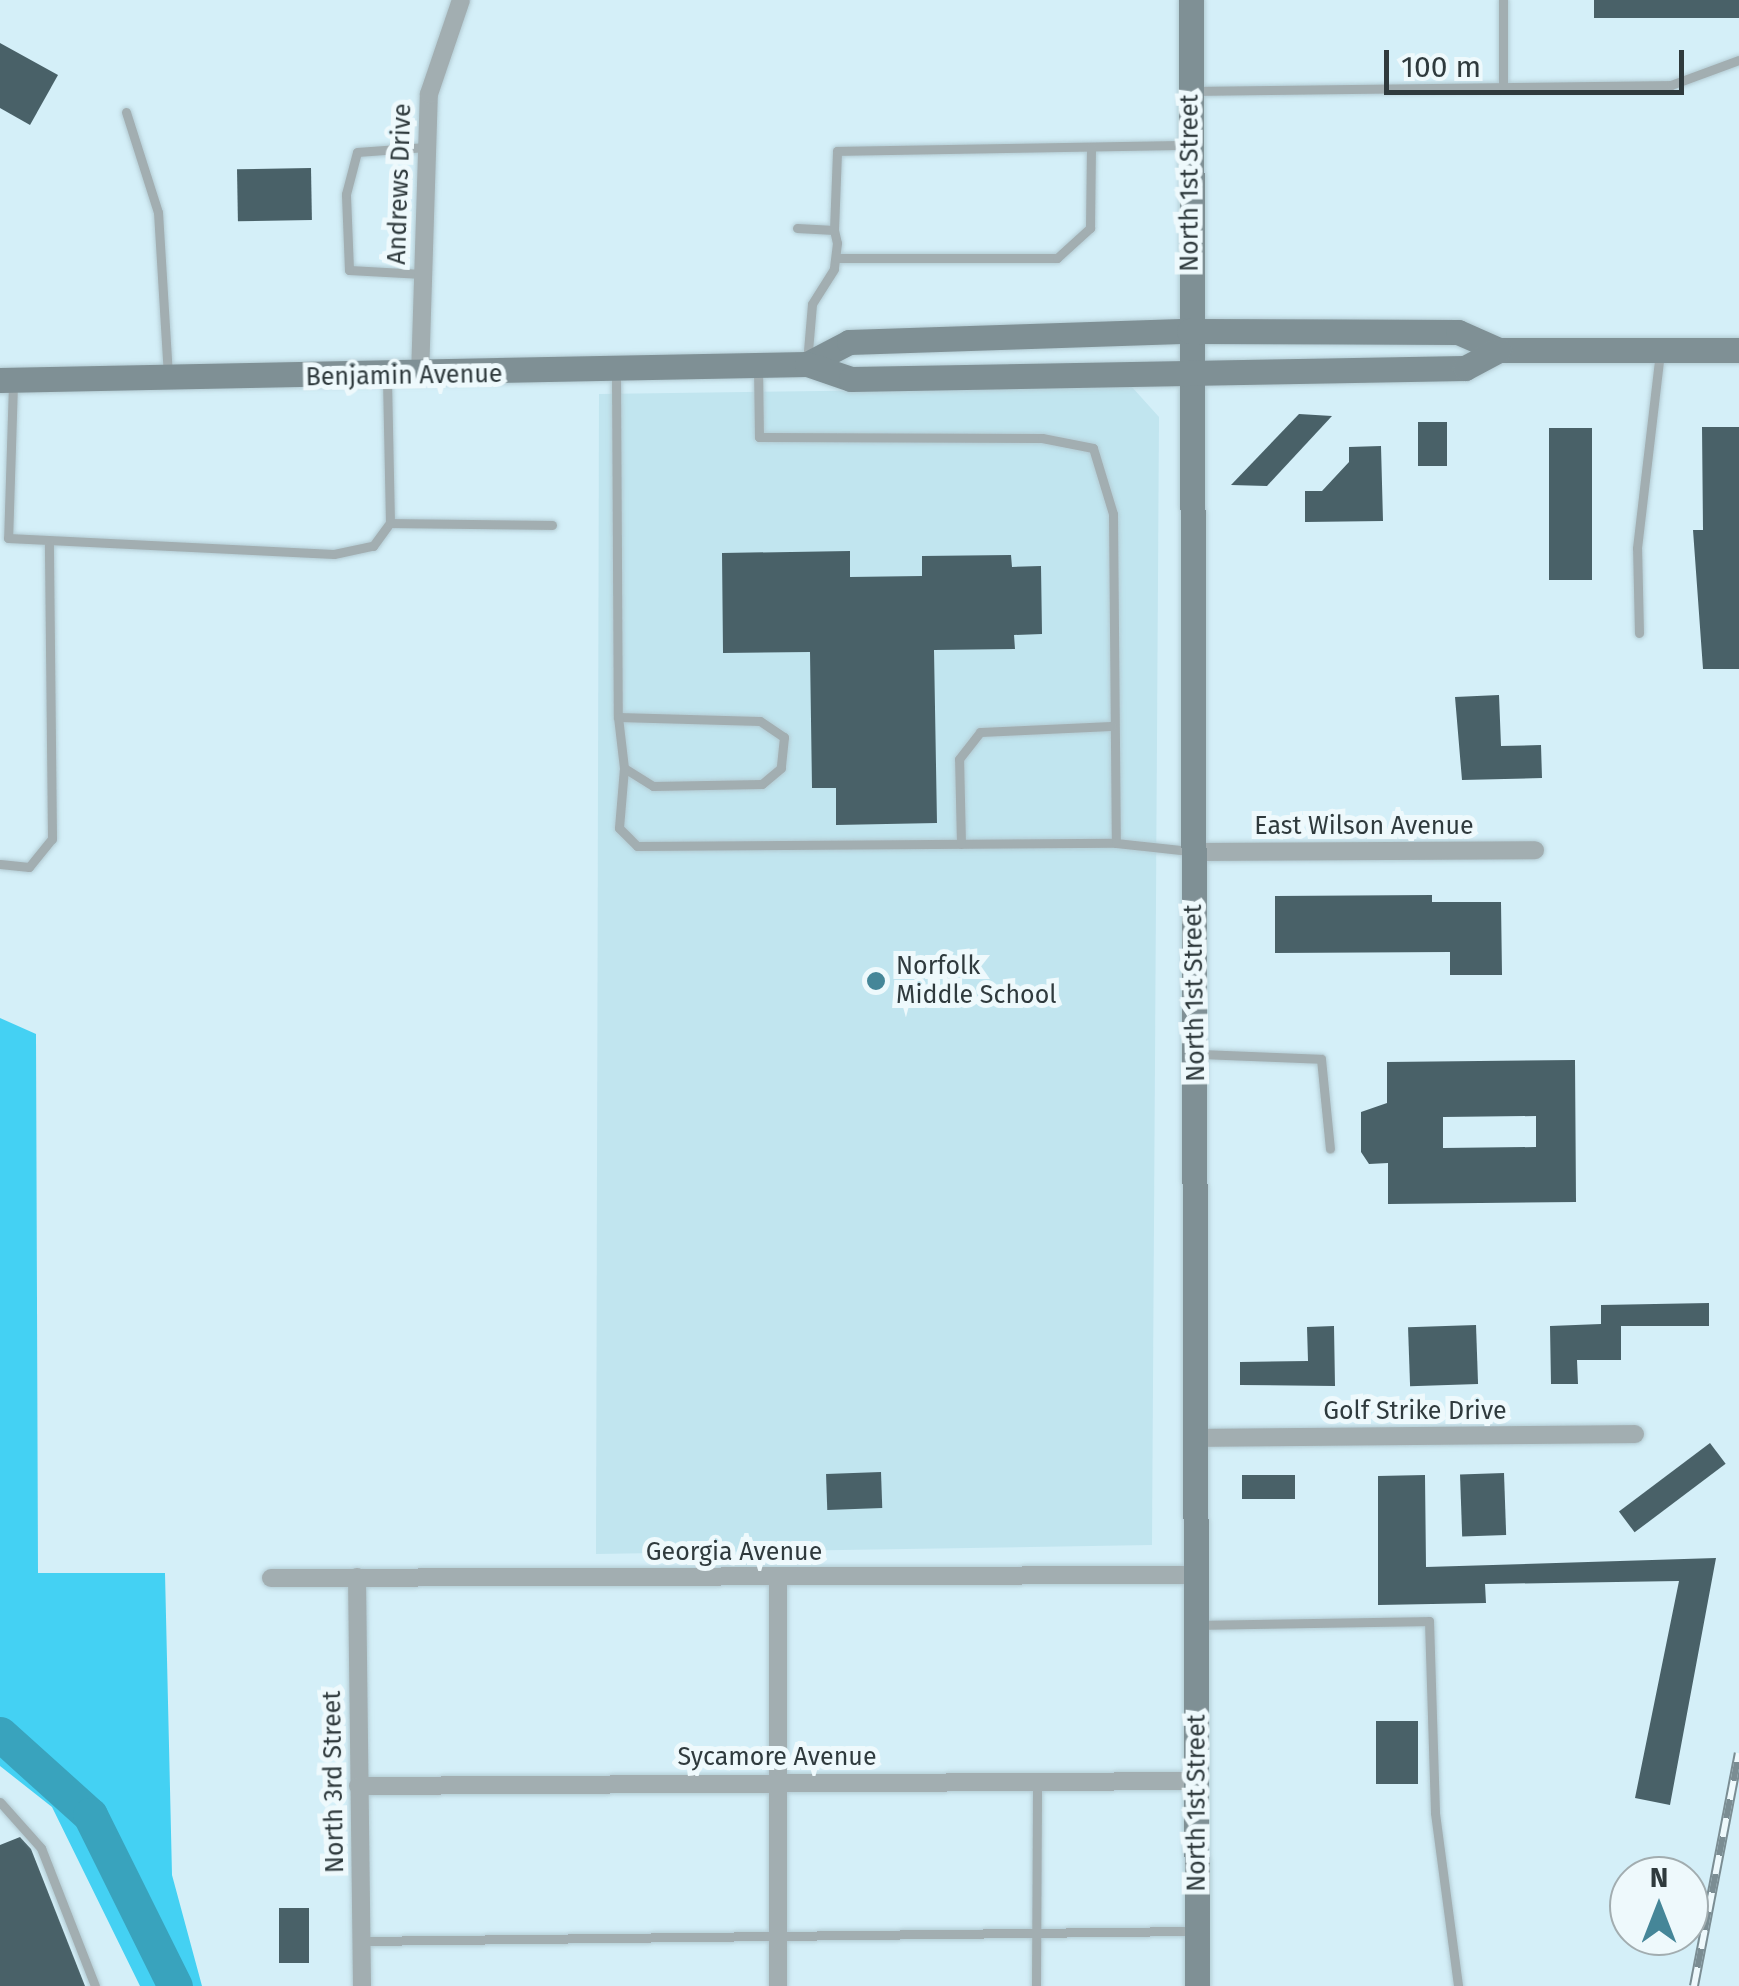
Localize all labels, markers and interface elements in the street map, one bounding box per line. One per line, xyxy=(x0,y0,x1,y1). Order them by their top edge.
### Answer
scale bar xyxy=(1389,30,1689,92)
text: 100 m xyxy=(1401,49,1481,85)
street label: North 1st Street xyxy=(1175,94,1205,272)
street label: Andrews Drive xyxy=(382,103,418,265)
street label: Benjamin Avenue xyxy=(305,359,503,393)
street label: East Wilson Avenue xyxy=(1254,811,1474,841)
street label: North 1st Street xyxy=(1178,904,1212,1082)
place label: Norfolk Middle School xyxy=(896,952,1057,1011)
marker: Norfolk Middle School xyxy=(865,970,887,992)
street label: Golf Strike Drive xyxy=(1323,1396,1507,1426)
street label: Georgia Avenue xyxy=(646,1537,822,1567)
street label: North 3rd Street xyxy=(317,1691,351,1873)
street label: North 1st Street xyxy=(1182,1714,1212,1892)
street label: Sycamore Avenue xyxy=(677,1742,877,1772)
north arrow xyxy=(1609,1856,1709,1956)
text: N xyxy=(1650,1861,1668,1894)

